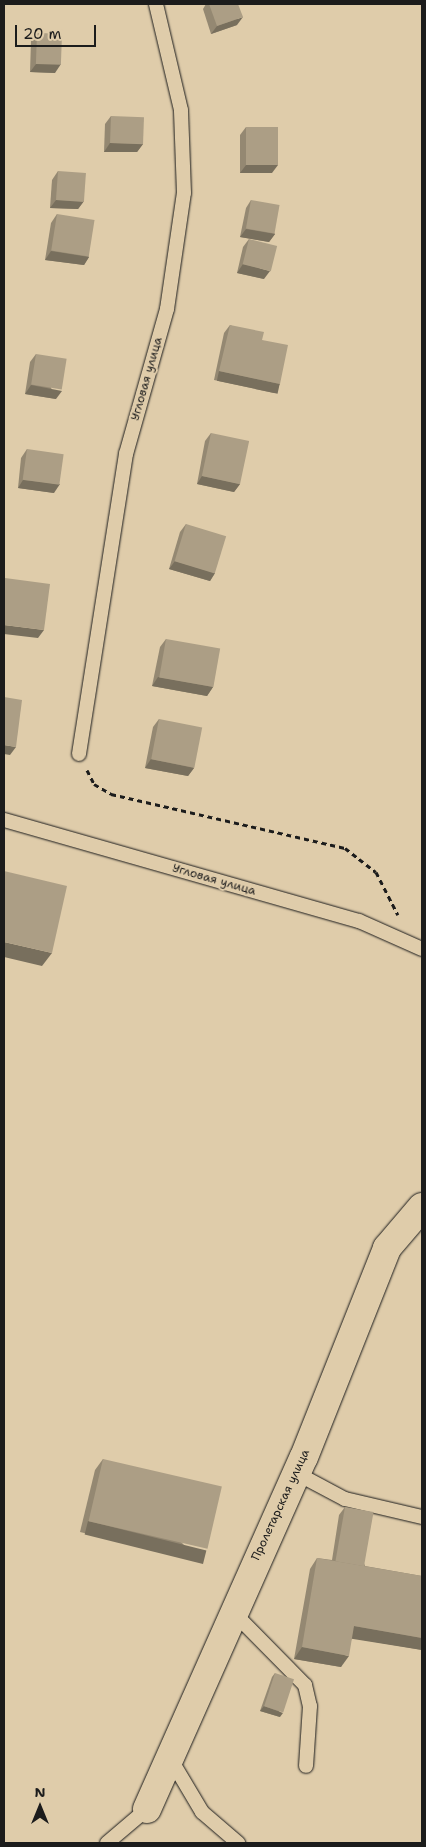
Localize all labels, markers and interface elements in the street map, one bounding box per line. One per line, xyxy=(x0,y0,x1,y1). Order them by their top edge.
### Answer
scale bar xyxy=(18,15,99,47)
text: 20 m xyxy=(23,24,62,44)
street label: Угловая улица xyxy=(128,336,166,422)
street label: Угловая улица xyxy=(171,861,257,899)
street label: Пролетарская улица xyxy=(249,1447,313,1563)
north arrow xyxy=(15,1782,65,1832)
text: N xyxy=(34,1783,46,1801)

